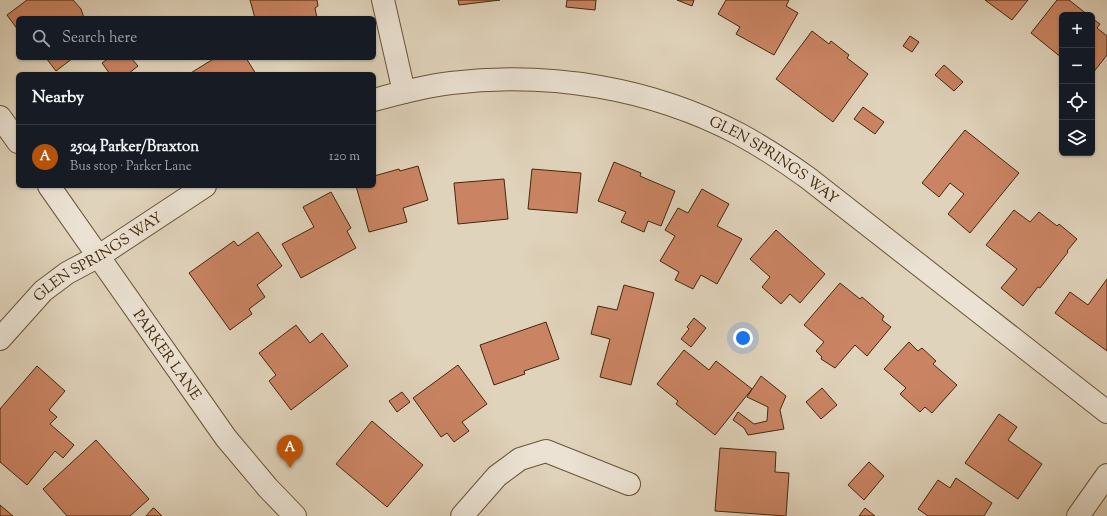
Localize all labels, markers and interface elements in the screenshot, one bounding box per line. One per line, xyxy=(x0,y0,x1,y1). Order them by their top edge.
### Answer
map controls xyxy=(1059,12,1095,156)
button: + xyxy=(1059,12,1095,48)
search box xyxy=(16,16,376,60)
icon: search xyxy=(30,27,52,49)
text: Search here xyxy=(62,28,137,49)
button: − xyxy=(1059,48,1095,84)
button: locate xyxy=(1059,84,1095,120)
text: Nearby xyxy=(32,86,84,110)
street label: GLEN SPRINGS WAY xyxy=(705,112,843,210)
button: layers xyxy=(1059,120,1095,156)
text: 2504 Parker/Braxton xyxy=(70,137,199,158)
text: A xyxy=(40,148,50,166)
text: 120 m xyxy=(329,148,360,166)
text: Bus stop · Parker Lane xyxy=(70,158,192,176)
street label: GLEN SPRINGS WAY xyxy=(29,208,167,307)
street label: PARKER LANE xyxy=(127,306,205,405)
your location xyxy=(733,328,753,348)
pin: A xyxy=(277,435,303,468)

